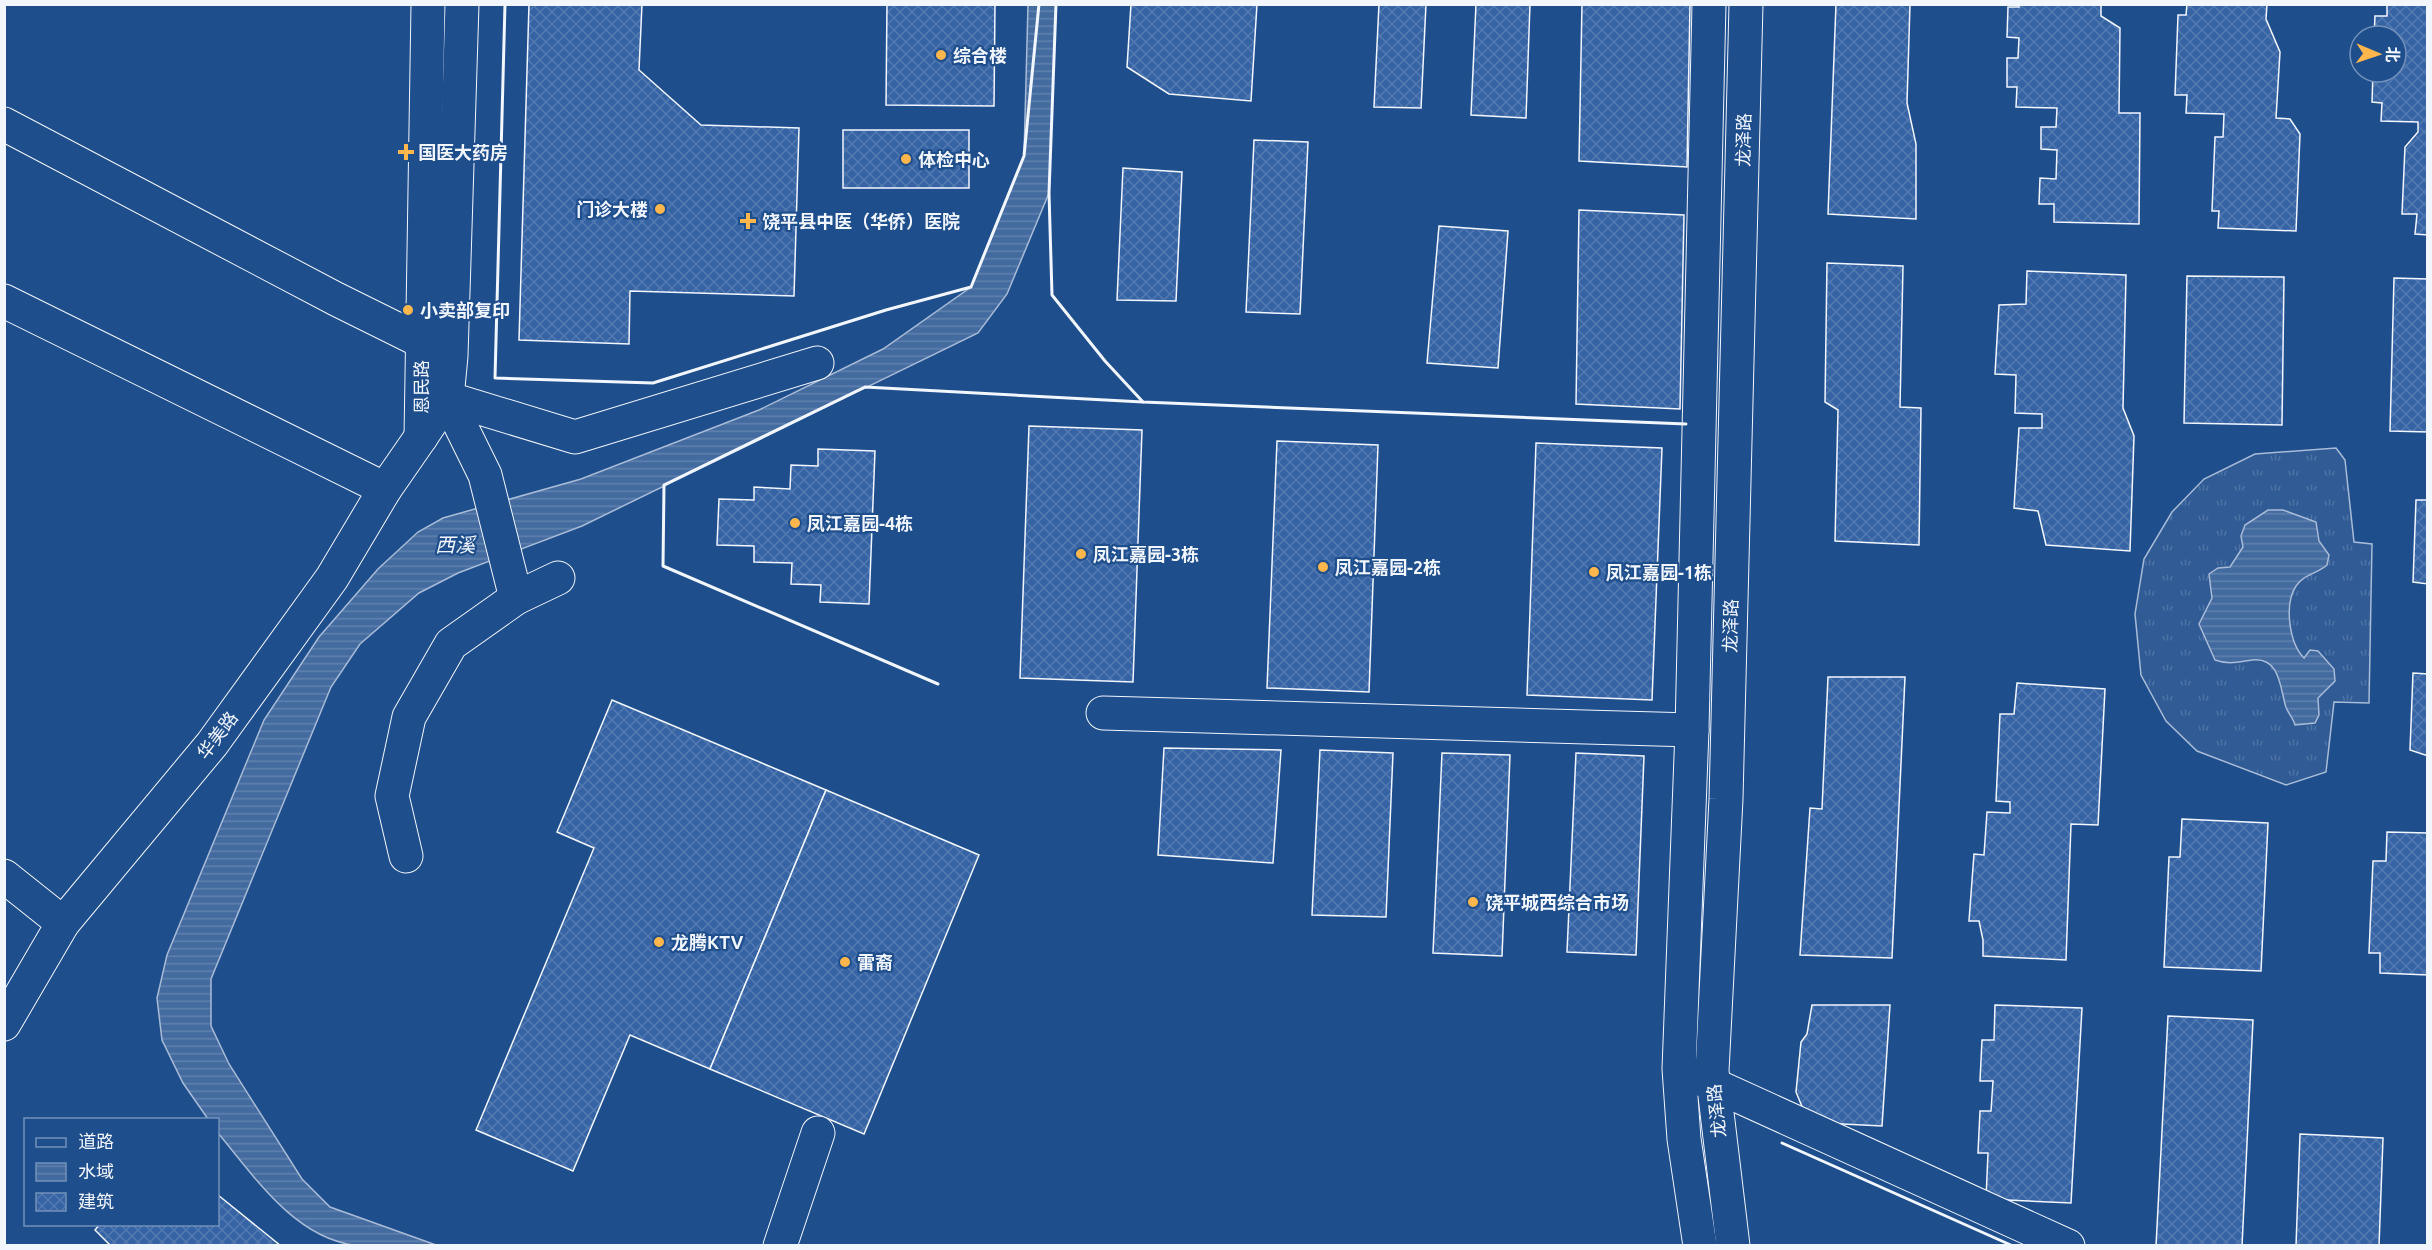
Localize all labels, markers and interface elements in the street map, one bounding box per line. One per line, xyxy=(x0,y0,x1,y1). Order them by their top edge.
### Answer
north arrow xyxy=(2348,24,2408,84)
place label: 综合楼 xyxy=(953,45,1007,65)
text: 北 xyxy=(2384,46,2402,63)
marker: 综合楼 xyxy=(934,48,948,62)
street label: 龙泽路 xyxy=(1733,113,1753,167)
place label: 国医大药房 xyxy=(418,142,508,162)
marker: 国医大药房 xyxy=(399,145,413,159)
place label: 体检中心 xyxy=(918,149,990,169)
marker: 体检中心 xyxy=(899,152,913,166)
place label: 门诊大楼 xyxy=(576,199,648,219)
marker: 门诊大楼 xyxy=(653,202,667,216)
place label: 饶平县中医（华侨）医院 xyxy=(762,211,960,231)
marker: 饶平县中医（华侨）医院 xyxy=(739,212,757,230)
place label: 小卖部复印 xyxy=(420,300,510,320)
marker: 小卖部复印 xyxy=(401,303,415,317)
street label: 恩民路 xyxy=(411,360,431,414)
place label: 凤江嘉园-4栋 xyxy=(807,513,913,533)
marker: 凤江嘉园-4栋 xyxy=(788,516,802,530)
water label: 西溪 xyxy=(435,533,477,556)
place label: 凤江嘉园-3栋 xyxy=(1093,544,1199,564)
marker: 凤江嘉园-3栋 xyxy=(1074,547,1088,561)
place label: 凤江嘉园-2栋 xyxy=(1335,557,1441,577)
marker: 凤江嘉园-2栋 xyxy=(1316,560,1330,574)
place label: 凤江嘉园-1栋 xyxy=(1606,562,1712,582)
marker: 凤江嘉园-1栋 xyxy=(1587,565,1601,579)
street label: 龙泽路 xyxy=(1720,599,1740,653)
street label: 华美路 xyxy=(193,707,241,763)
place label: 饶平城西综合市场 xyxy=(1485,892,1629,912)
marker: 饶平城西综合市场 xyxy=(1466,895,1480,909)
place label: 龙腾KTV xyxy=(671,932,744,952)
marker: 龙腾KTV xyxy=(652,935,666,949)
place label: 雷裔 xyxy=(857,952,893,972)
marker: 雷裔 xyxy=(838,955,852,969)
street label: 龙泽路 xyxy=(1703,1083,1729,1139)
legend xyxy=(24,1118,219,1226)
text: 道路 xyxy=(78,1131,114,1151)
text: 水域 xyxy=(78,1161,114,1181)
text: 建筑 xyxy=(78,1191,114,1211)

